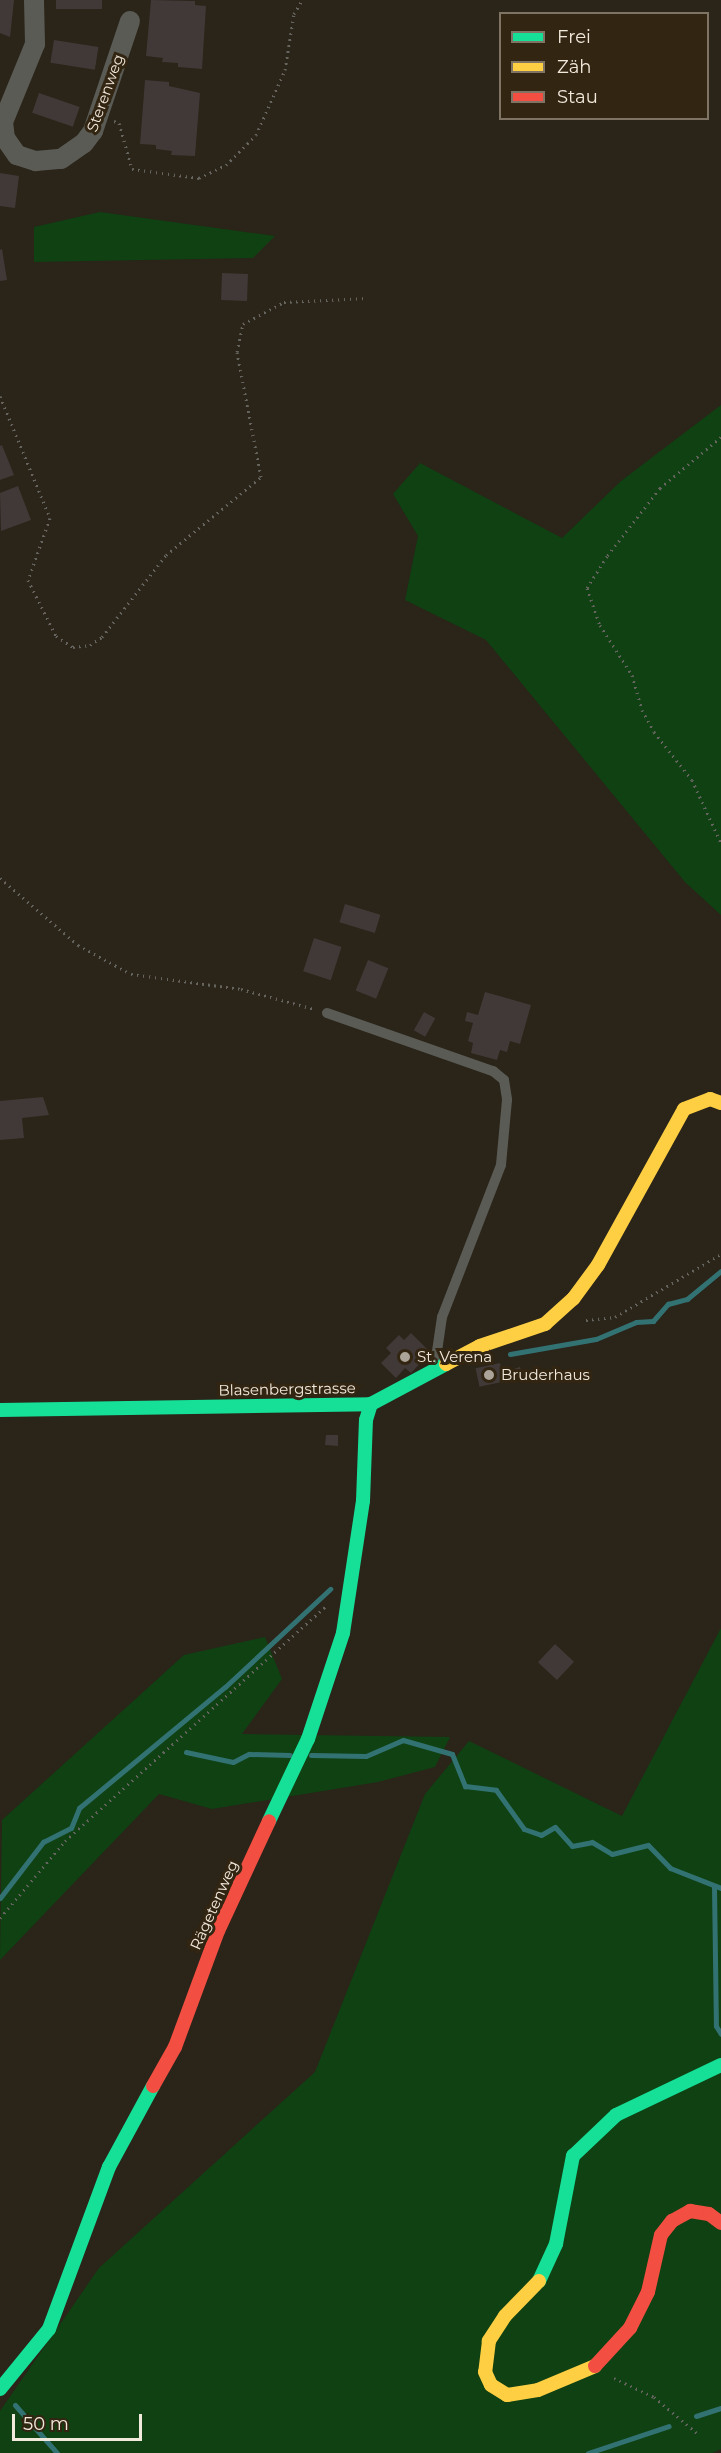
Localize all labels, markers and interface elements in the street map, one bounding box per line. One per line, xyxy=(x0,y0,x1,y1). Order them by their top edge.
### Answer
legend xyxy=(499,12,709,120)
text: Frei xyxy=(557,26,591,48)
street label: Sterenweg xyxy=(83,52,127,134)
text: Zäh xyxy=(557,56,592,78)
text: Stau xyxy=(557,86,598,108)
place label: St. Verena xyxy=(417,1348,492,1366)
marker: St. Verena xyxy=(398,1350,412,1364)
place label: Bruderhaus xyxy=(501,1366,590,1384)
marker: Bruderhaus xyxy=(482,1368,496,1382)
street label: Blasenbergstrasse xyxy=(218,1379,356,1399)
street label: Rägetenweg xyxy=(186,1857,242,1953)
scale bar xyxy=(15,2402,146,2440)
text: 50 m xyxy=(23,2413,69,2435)

